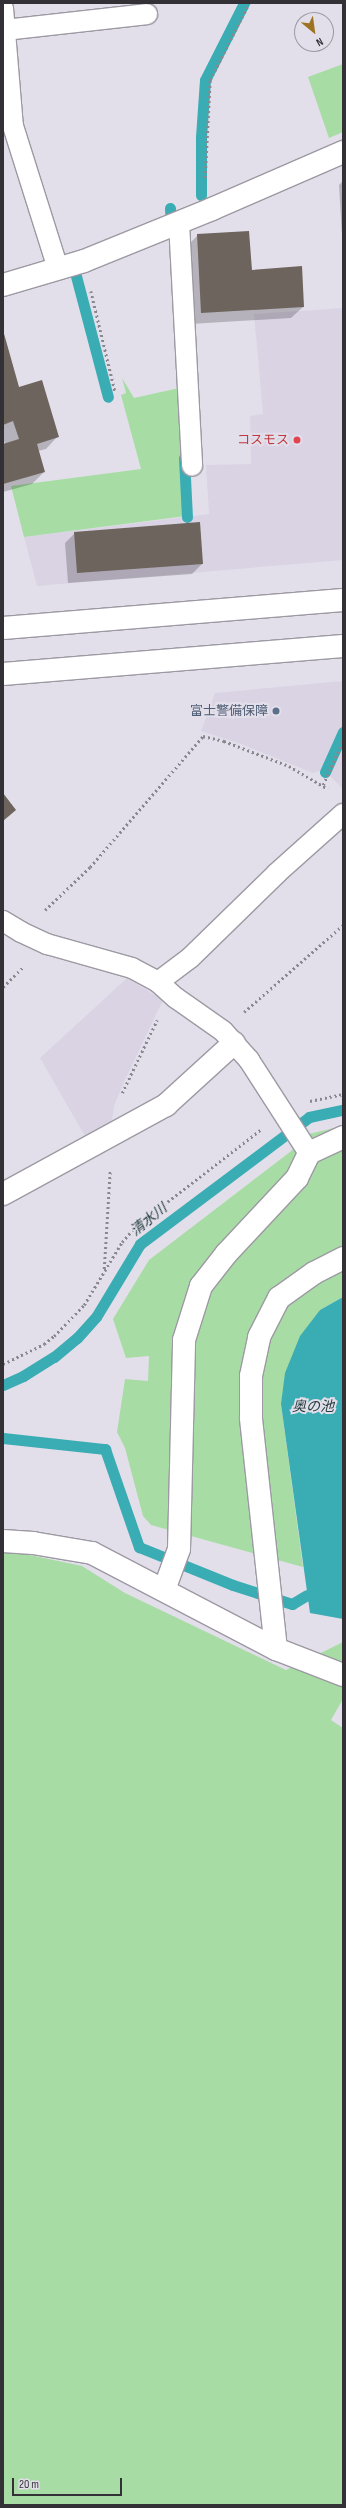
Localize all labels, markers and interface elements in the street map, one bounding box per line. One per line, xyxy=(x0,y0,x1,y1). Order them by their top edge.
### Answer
north arrow xyxy=(294,12,334,52)
text: N xyxy=(314,35,325,49)
place label: コスモス xyxy=(237,432,289,448)
marker: コスモス xyxy=(292,435,302,445)
place label: 富士警備保障 xyxy=(190,703,268,719)
marker: 富士警備保障 xyxy=(271,706,281,716)
water label: 清水川 xyxy=(127,1200,171,1240)
water label: 奥の池 xyxy=(292,1399,334,1415)
scale bar xyxy=(14,2470,124,2496)
text: 20 m xyxy=(19,2477,39,2492)

